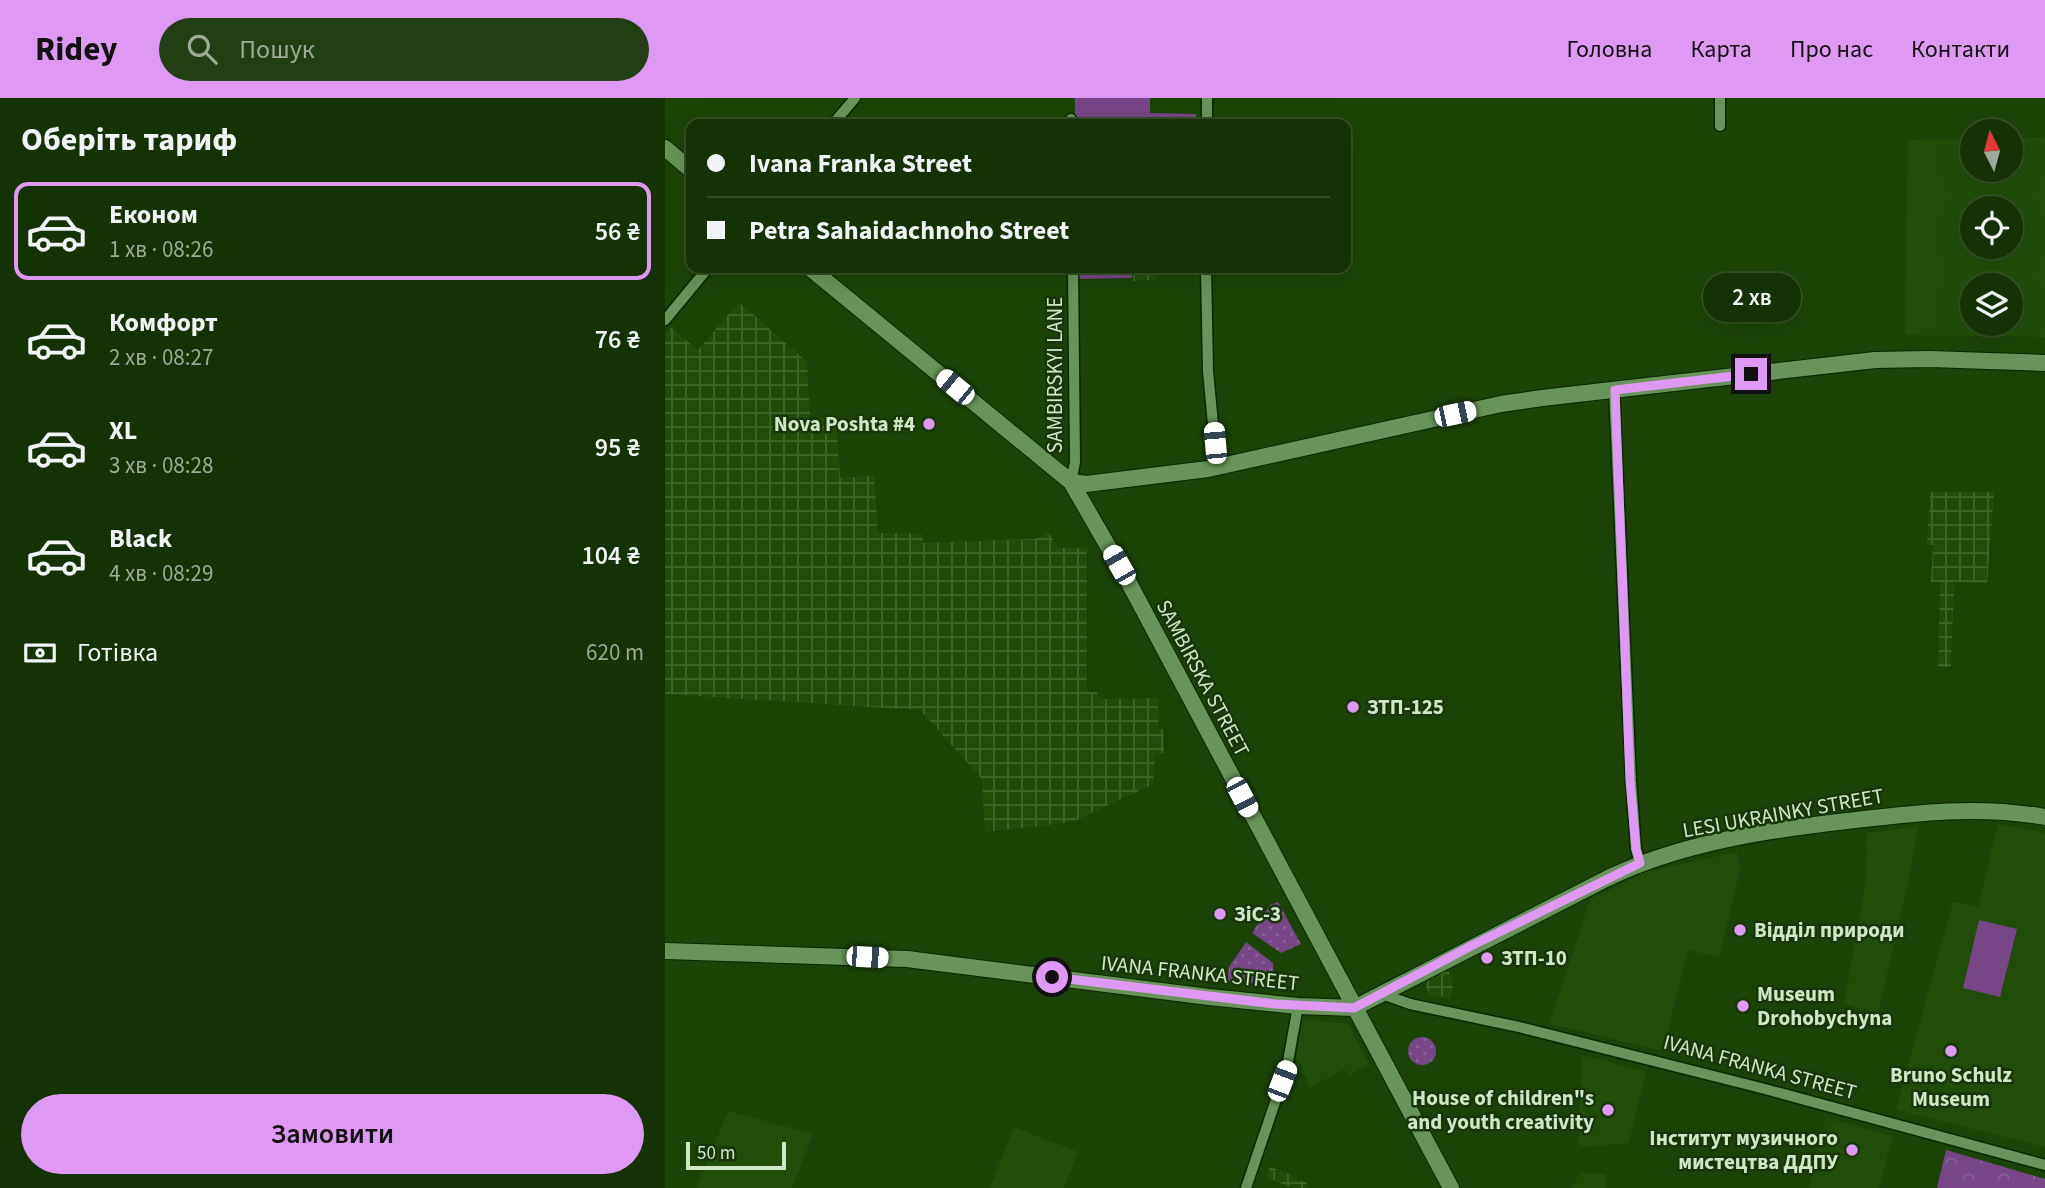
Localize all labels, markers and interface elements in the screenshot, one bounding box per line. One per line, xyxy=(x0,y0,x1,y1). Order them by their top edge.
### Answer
search box xyxy=(159,18,649,81)
text: Ridey xyxy=(35,26,117,73)
icon: search xyxy=(183,30,221,68)
text: Пошук xyxy=(239,31,315,68)
text: Головна xyxy=(1566,32,1652,67)
text: Карта xyxy=(1690,32,1752,67)
text: Про нас xyxy=(1790,32,1873,67)
text: Контакти xyxy=(1911,32,2010,67)
text: Оберіть тариф xyxy=(21,117,237,163)
north arrow xyxy=(1960,119,2023,182)
map controls xyxy=(1960,119,2023,336)
text: Ivana Franka Street xyxy=(749,145,972,182)
text: Економ xyxy=(109,196,198,233)
button: locate xyxy=(1960,196,2023,259)
icon: car xyxy=(25,200,88,263)
text: Petra Sahaidachnoho Street xyxy=(749,212,1069,249)
text: 56 ₴ xyxy=(595,213,640,250)
text: 1 хв · 08:26 xyxy=(109,233,213,266)
callout: 2 хв xyxy=(1702,272,1800,322)
button: layers xyxy=(1960,273,2023,336)
text: 2 хв xyxy=(1732,281,1772,314)
street label: SAMBIRSKYI LANE xyxy=(1040,297,1070,453)
text: Комфорт xyxy=(109,304,218,341)
icon: car xyxy=(25,308,88,371)
text: 76 ₴ xyxy=(595,321,640,358)
text: 2 хв · 08:27 xyxy=(109,341,213,374)
route end xyxy=(1735,358,1767,390)
car xyxy=(933,366,978,408)
car xyxy=(1433,399,1478,429)
place label: Nova Poshta #4 xyxy=(774,409,915,439)
text: XL xyxy=(109,412,137,449)
icon: car xyxy=(25,416,88,479)
marker: Nova Poshta #4 xyxy=(921,416,937,432)
car xyxy=(1203,421,1228,465)
text: 95 ₴ xyxy=(595,429,640,466)
text: 3 хв · 08:28 xyxy=(109,449,213,482)
text: Black xyxy=(109,520,172,557)
icon: car xyxy=(25,524,88,587)
text: 104 ₴ xyxy=(581,537,640,574)
car xyxy=(1100,542,1139,588)
text: 4 хв · 08:29 xyxy=(109,557,213,590)
street label: SAMBIRSKA STREET xyxy=(1149,594,1257,762)
icon: cash xyxy=(21,634,59,672)
text: Готівка xyxy=(77,634,158,671)
text: 620 m xyxy=(586,636,644,669)
place label: ЗТП-125 xyxy=(1367,692,1444,722)
marker: ЗТП-125 xyxy=(1345,699,1361,715)
car xyxy=(1223,774,1262,820)
street label: LESI UKRAINKY STREET xyxy=(1680,781,1886,845)
place label: ЗіС-3 xyxy=(1234,899,1281,929)
marker: ЗіС-3 xyxy=(1212,906,1228,922)
place label: Відділ природи xyxy=(1754,915,1904,945)
marker: Відділ природи xyxy=(1732,922,1748,938)
place label: ЗТП-10 xyxy=(1501,943,1567,973)
car xyxy=(846,945,889,969)
street label: IVANA FRANKA STREET xyxy=(1100,948,1300,998)
marker: ЗТП-10 xyxy=(1479,950,1495,966)
route start xyxy=(1036,961,1068,993)
place label: Museum Drohobychyna xyxy=(1757,979,1892,1033)
marker: Museum Drohobychyna xyxy=(1735,998,1751,1014)
street label: IVANA FRANKA STREET xyxy=(1660,1027,1860,1107)
marker: Bruno Schulz Museum xyxy=(1943,1043,1959,1059)
car xyxy=(1265,1058,1300,1104)
place label: Bruno Schulz Museum xyxy=(1890,1060,2012,1114)
place label: House of children"s and youth creativity xyxy=(1407,1083,1594,1137)
button: Замовити xyxy=(21,1094,644,1174)
marker: House of children"s and youth creativity xyxy=(1600,1102,1616,1118)
place label: Інститут музичного мистецтва ДДПУ xyxy=(1649,1123,1838,1177)
scale bar xyxy=(686,1139,786,1171)
text: 50 m xyxy=(697,1140,735,1167)
marker: Інститут музичного мистецтва ДДПУ xyxy=(1844,1142,1860,1158)

